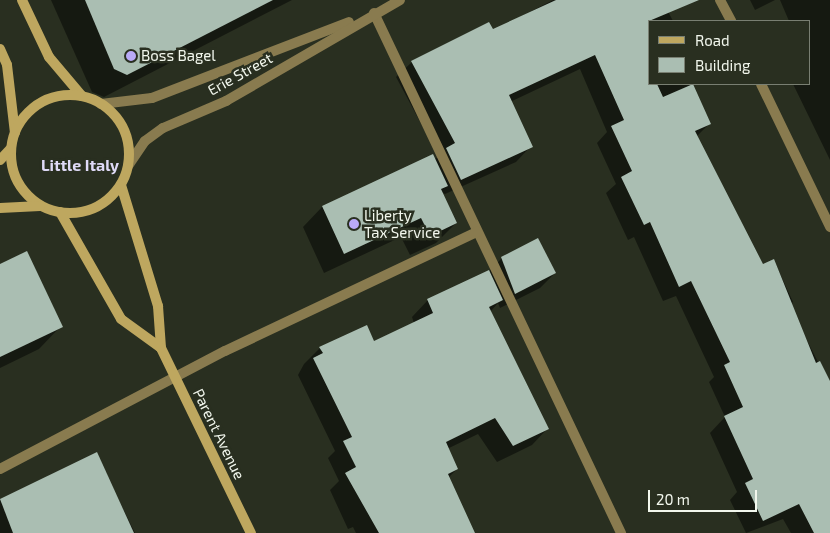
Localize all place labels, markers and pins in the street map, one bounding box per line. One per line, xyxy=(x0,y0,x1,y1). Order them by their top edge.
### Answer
place label: Boss Bagel xyxy=(141,47,216,65)
marker: Boss Bagel xyxy=(125,50,137,62)
place label: Liberty Tax Service xyxy=(364,206,440,241)
marker: Liberty Tax Service xyxy=(348,218,360,230)

